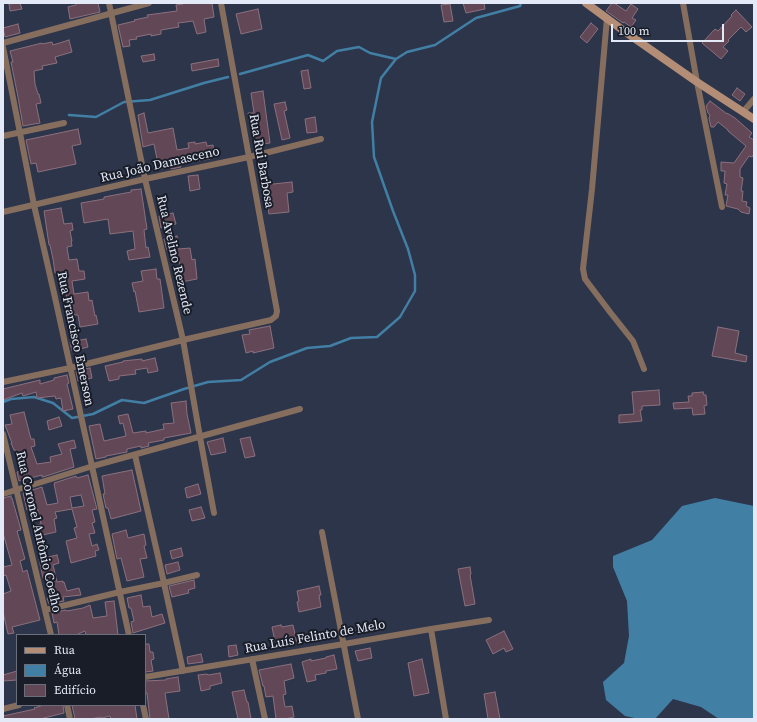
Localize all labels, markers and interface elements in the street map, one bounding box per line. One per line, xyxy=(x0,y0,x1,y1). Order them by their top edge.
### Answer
scale bar xyxy=(613,16,726,42)
text: 100 m xyxy=(618,23,650,39)
street label: Rua Rui Barbosa xyxy=(245,113,277,209)
street label: Rua João Damasceno xyxy=(99,144,221,186)
street label: Rua Avelino Rezende xyxy=(153,194,195,316)
street label: Rua Francisco Emerson xyxy=(53,270,97,408)
street label: Rua Coronel Antônio Coelho xyxy=(12,450,64,614)
street label: Rua Luís Felinto de Melo xyxy=(243,617,387,657)
legend xyxy=(16,634,146,706)
text: Rua xyxy=(54,642,75,658)
text: Água xyxy=(54,662,81,678)
text: Edifício xyxy=(54,682,96,698)

